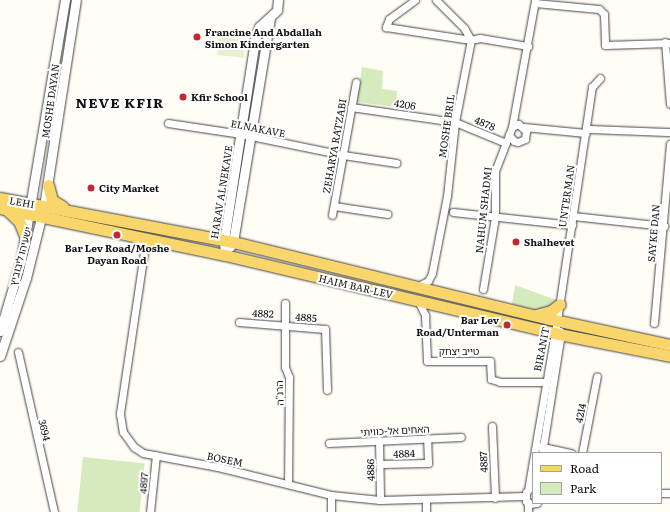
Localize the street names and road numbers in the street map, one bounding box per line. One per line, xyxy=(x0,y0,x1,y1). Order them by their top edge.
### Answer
street label: MOSHE DAYAN xyxy=(39,63,61,139)
street label: MOSHE BRIL xyxy=(436,93,456,159)
street label: 4206 xyxy=(393,96,417,112)
street label: ZEHARYA RATZABI xyxy=(320,98,348,194)
street label: 4878 xyxy=(473,113,497,133)
street label: ELNAKAVE xyxy=(230,117,286,139)
street label: HARAV ALNEKAVE xyxy=(208,144,234,240)
street label: UNTERMAN xyxy=(556,164,576,228)
street label: NAHUM SHADMI xyxy=(472,166,494,254)
street label: LEHI xyxy=(9,194,35,210)
street label: SAYKE DAN xyxy=(644,204,662,262)
street label: ישעיהו ליבוביץ xyxy=(6,225,34,287)
street label: HAIM BAR-LEV xyxy=(318,272,394,300)
street label: 4882 xyxy=(252,306,274,320)
street label: 4885 xyxy=(295,310,317,324)
street label: BIRANIT xyxy=(531,326,551,372)
street label: טייב יצחק xyxy=(439,345,479,357)
street label: הרנ"ה xyxy=(273,380,285,406)
street label: 4214 xyxy=(572,402,588,424)
street label: 3694 xyxy=(37,418,53,442)
street label: האחים אל-כוויתי xyxy=(360,422,430,438)
street label: 4884 xyxy=(393,447,415,459)
street label: BOSEM xyxy=(206,449,244,469)
street label: 4887 xyxy=(477,451,489,473)
street label: 4886 xyxy=(364,459,376,481)
street label: 4897 xyxy=(136,472,150,494)

